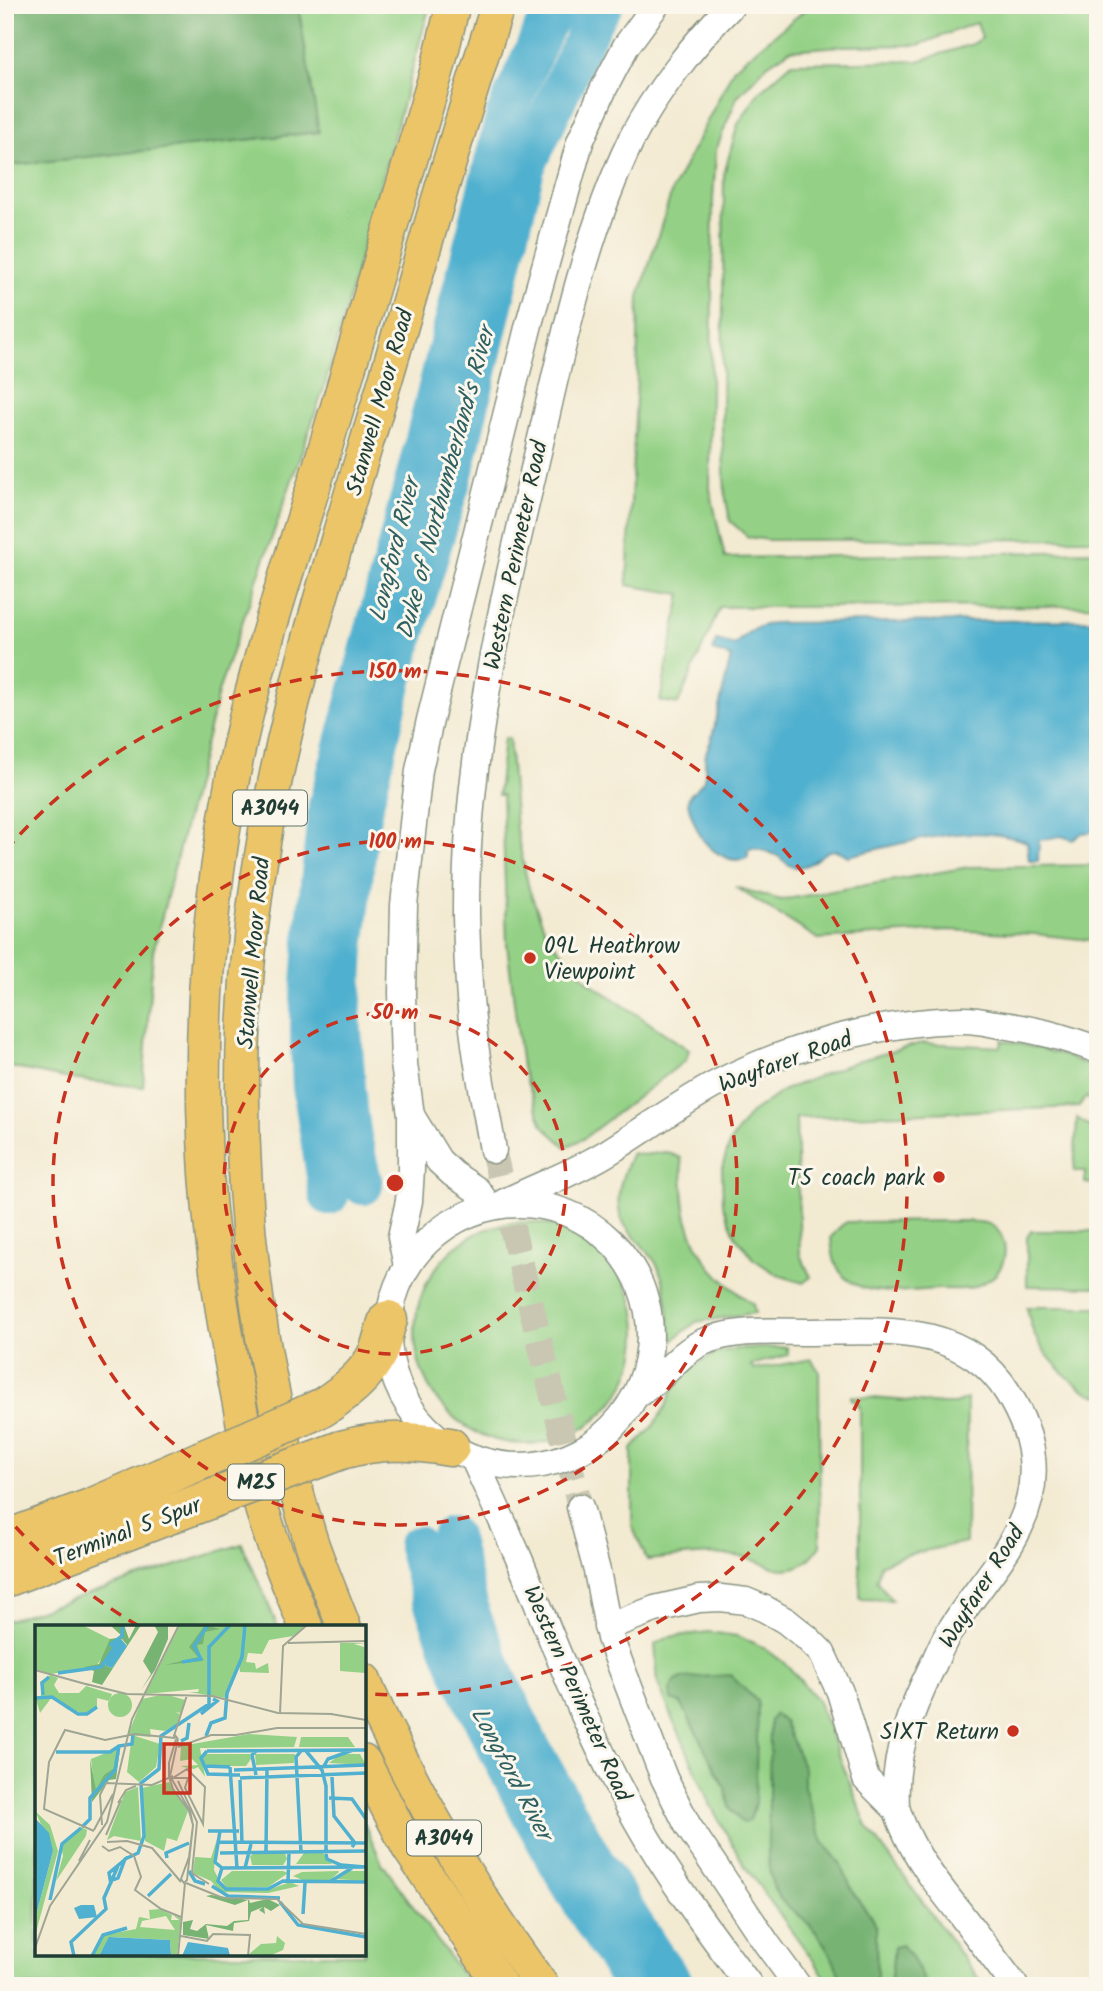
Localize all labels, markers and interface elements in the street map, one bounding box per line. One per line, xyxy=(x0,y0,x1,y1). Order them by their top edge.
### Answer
street label: Stanwell Moor Road xyxy=(337,305,425,500)
water label: Duke of Northumberland's River xyxy=(386,318,508,644)
street label: Western Perimeter Road xyxy=(475,437,559,673)
water label: Longford River xyxy=(359,470,433,626)
text: 150 m xyxy=(368,656,422,689)
road number: A3044 xyxy=(233,790,307,826)
text: 100 m xyxy=(368,826,422,859)
street label: Stanwell Moor Road xyxy=(229,855,281,1051)
place label: 09L Heathrow Viewpoint xyxy=(544,929,680,991)
marker: 09L Heathrow Viewpoint xyxy=(522,950,538,966)
text: 50 m xyxy=(371,997,418,1030)
street label: Wayfarer Road xyxy=(714,1022,858,1104)
place label: T5 coach park xyxy=(788,1161,925,1197)
marker: T5 coach park xyxy=(931,1169,947,1185)
centre of rings xyxy=(383,1171,407,1195)
road number: M25 xyxy=(228,1464,284,1500)
street label: Terminal 5 Spur xyxy=(49,1488,208,1578)
street label: Wayfarer Road xyxy=(930,1518,1035,1656)
street label: Western Perimeter Road xyxy=(512,1580,640,1808)
inset map xyxy=(35,1625,366,1956)
water label: Longford River xyxy=(459,1700,565,1852)
place label: SIXT Return xyxy=(880,1715,999,1751)
marker: SIXT Return xyxy=(1005,1723,1021,1739)
road number: A3044 xyxy=(407,1820,481,1856)

